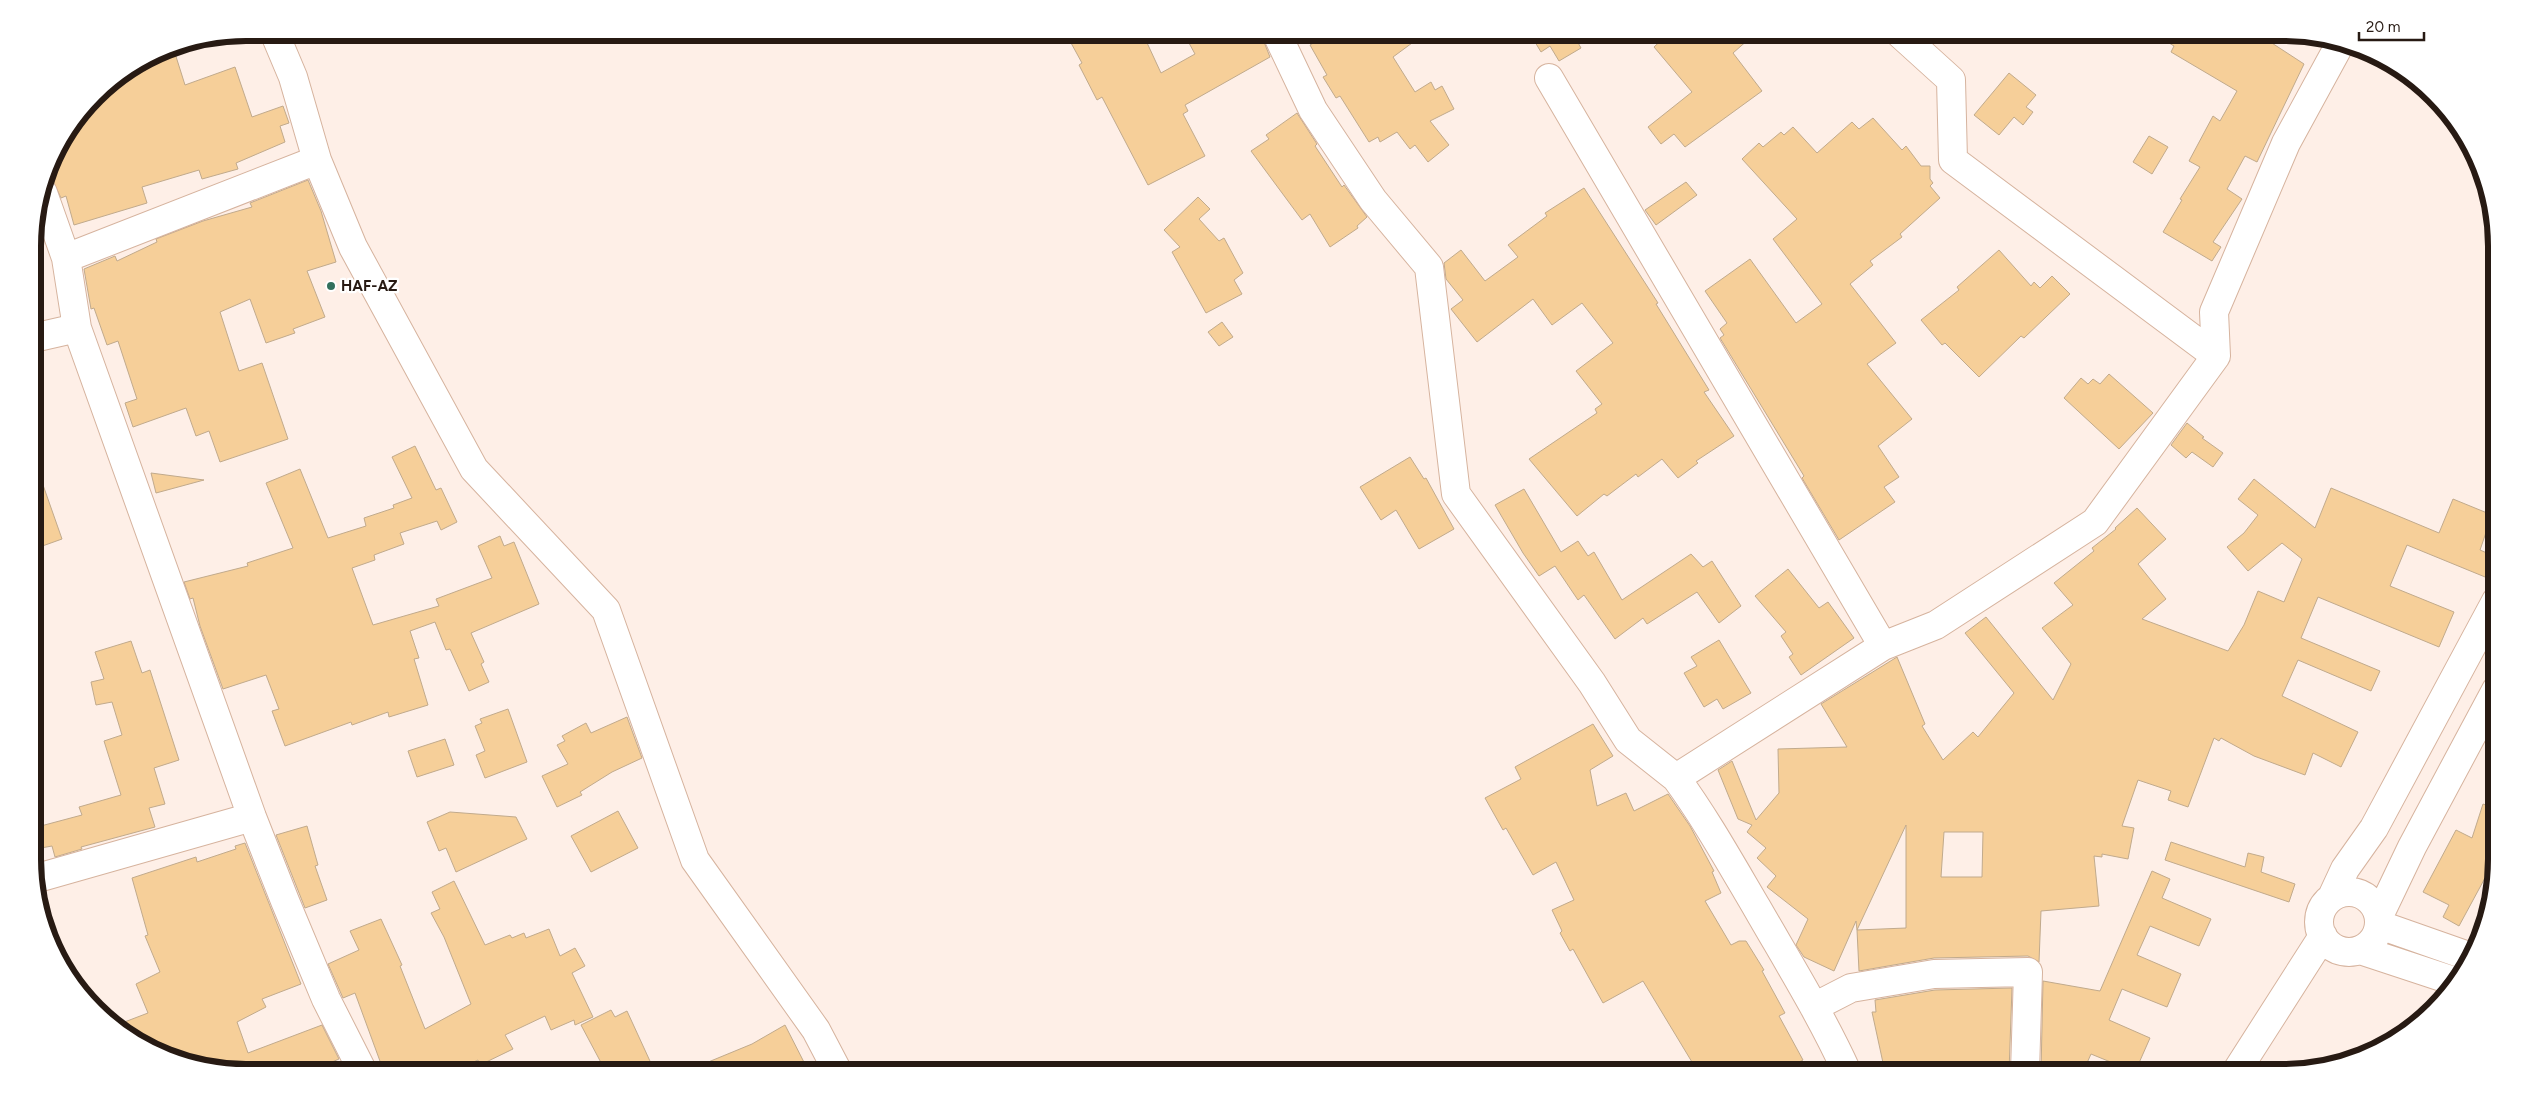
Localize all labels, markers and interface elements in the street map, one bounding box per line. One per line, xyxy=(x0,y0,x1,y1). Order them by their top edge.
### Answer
scale bar xyxy=(2359,10,2424,42)
text: 20 m xyxy=(2366,18,2400,36)
place label: HAF-AZ xyxy=(341,277,398,295)
marker: HAF-AZ xyxy=(325,280,337,292)

